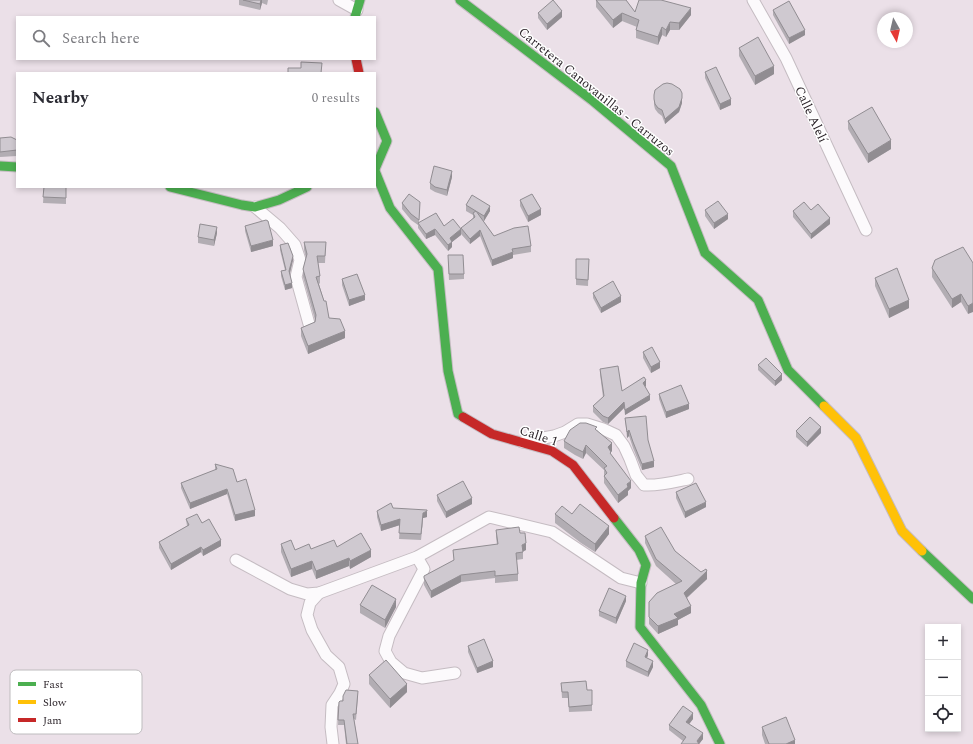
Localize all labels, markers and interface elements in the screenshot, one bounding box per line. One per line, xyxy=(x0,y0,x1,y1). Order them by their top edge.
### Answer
north arrow xyxy=(877,12,913,48)
search box xyxy=(16,16,376,60)
street label: Carretera Canovanillas - Carruzos xyxy=(514,22,679,161)
icon: search xyxy=(30,27,52,49)
text: Search here xyxy=(62,27,140,50)
street label: Calle Alelí xyxy=(789,83,833,147)
text: Nearby xyxy=(32,85,88,111)
text: 0 results xyxy=(312,88,360,108)
street label: Calle 1 xyxy=(517,420,561,452)
map controls xyxy=(925,624,961,732)
button: + xyxy=(925,624,961,660)
button: − xyxy=(925,660,961,696)
legend xyxy=(10,670,142,734)
text: Fast xyxy=(43,676,64,693)
text: Slow xyxy=(43,694,67,711)
button: locate xyxy=(925,696,961,732)
text: Jam xyxy=(43,712,62,729)

